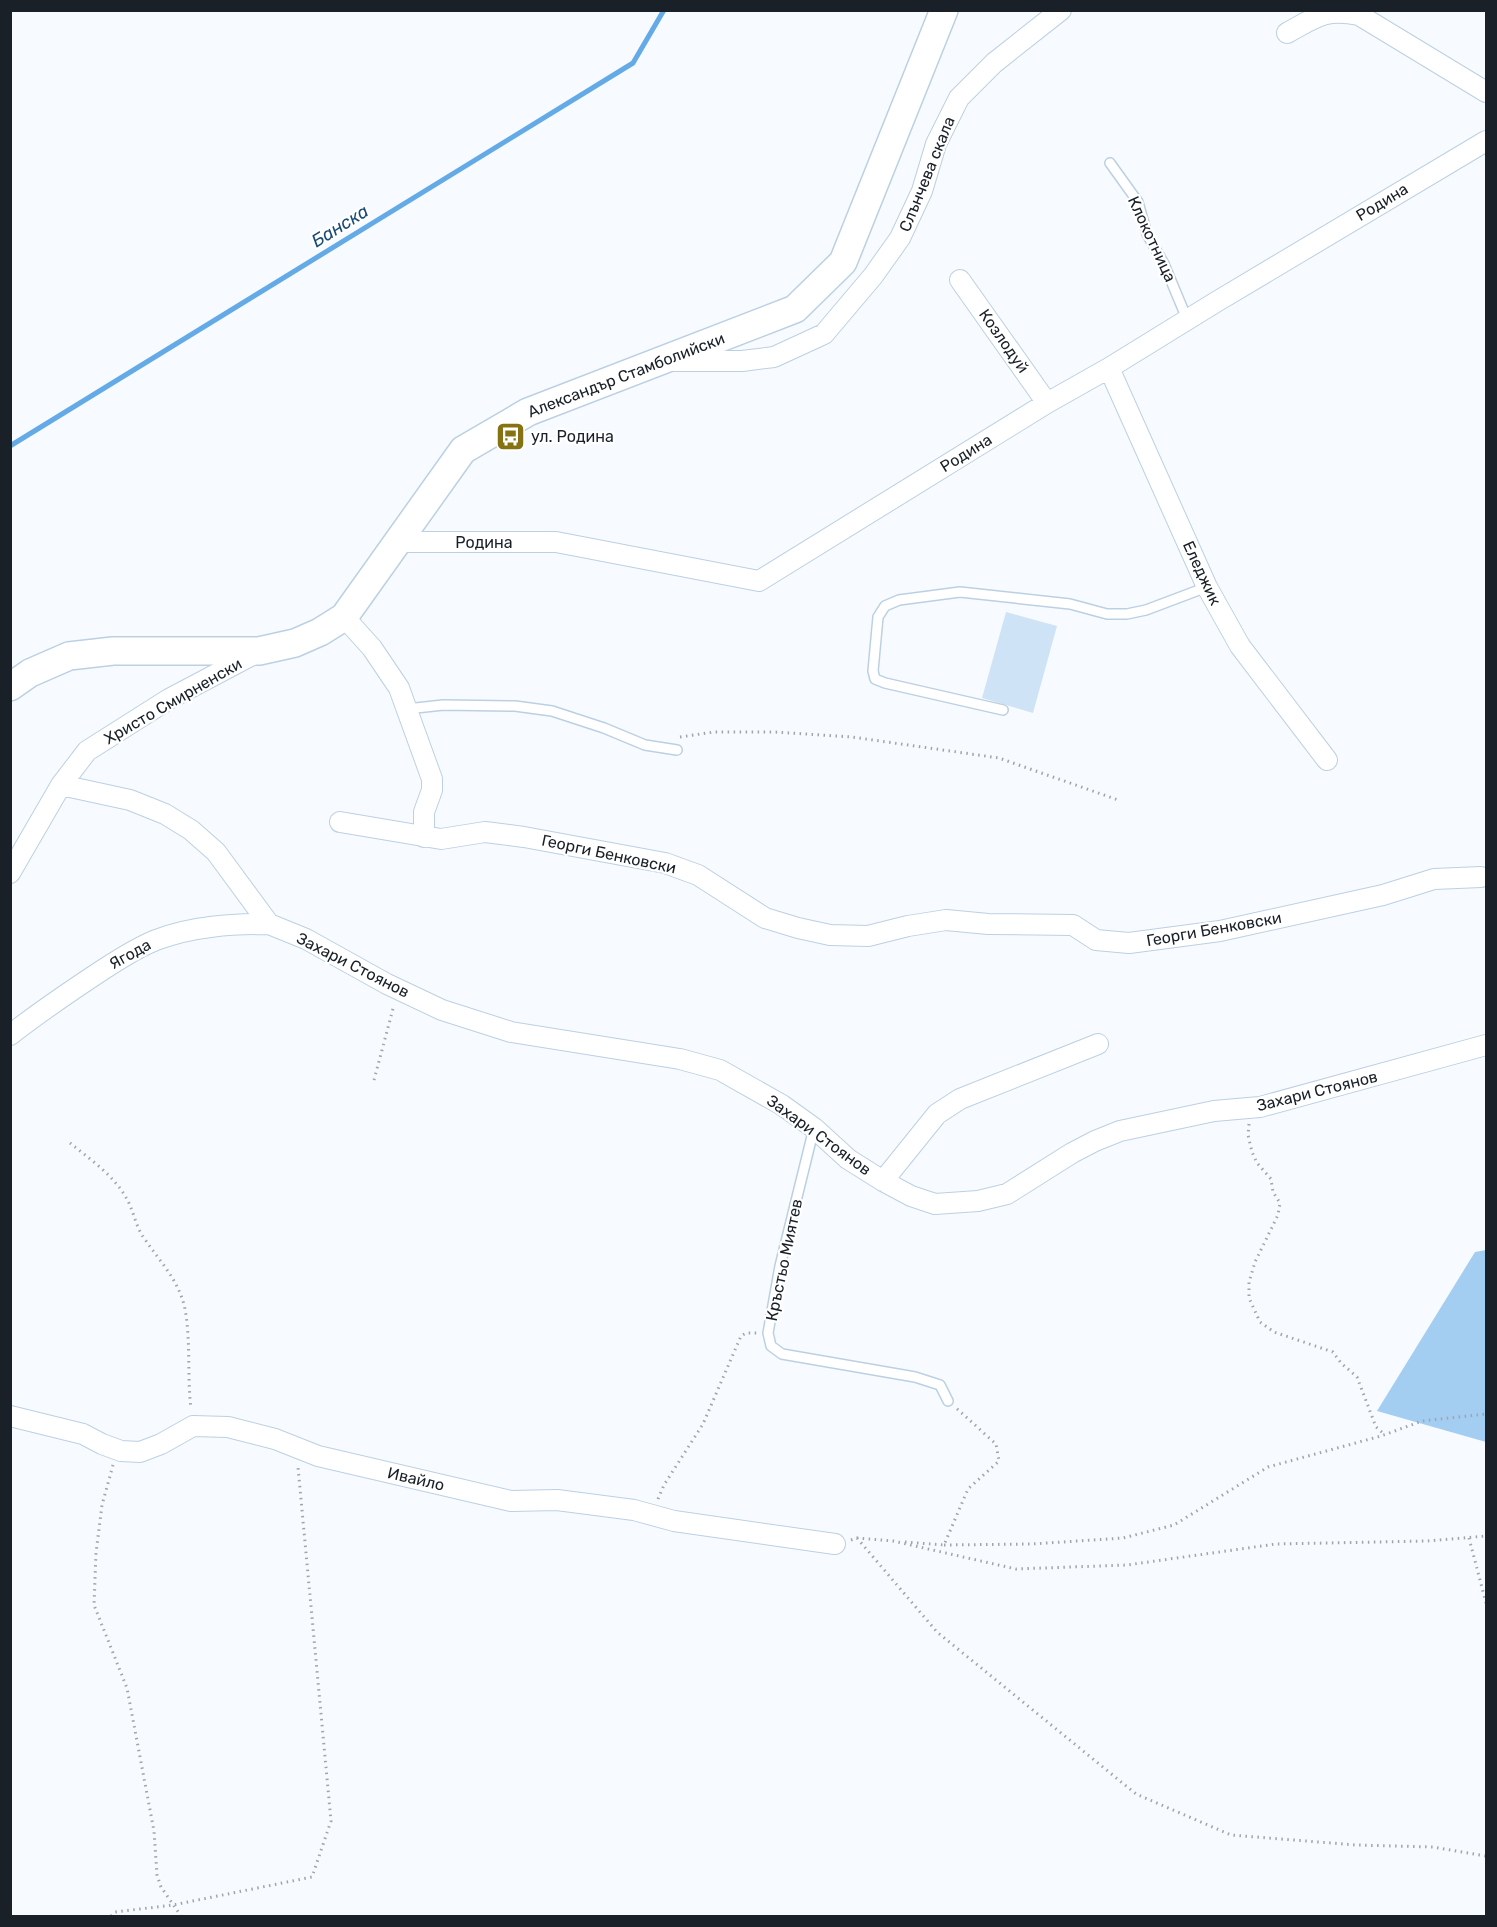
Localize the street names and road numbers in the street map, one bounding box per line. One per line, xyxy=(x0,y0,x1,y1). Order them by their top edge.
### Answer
street label: Слънчева скала xyxy=(895,114,959,234)
street label: Родина xyxy=(1353,179,1411,225)
street label: Клокотница xyxy=(1124,193,1180,285)
street label: Козлодуй xyxy=(975,305,1033,377)
street label: Александър Стамболийски xyxy=(525,329,727,421)
street label: Родина xyxy=(937,430,995,476)
street label: Родина xyxy=(455,533,513,552)
street label: Еледжик xyxy=(1179,538,1225,609)
street label: Христо Смирненски xyxy=(101,654,245,748)
street label: Георги Бенковски xyxy=(540,830,678,878)
street label: Георги Бенковски xyxy=(1145,908,1283,950)
street label: Захари Стоянов xyxy=(293,928,413,1002)
street label: Ягода xyxy=(106,935,154,973)
street label: Захари Стоянов xyxy=(1254,1067,1380,1115)
street label: Захари Стоянов xyxy=(763,1091,875,1179)
street label: Кръстьо Миятев xyxy=(762,1197,806,1323)
street label: Ивайло xyxy=(386,1463,446,1495)

